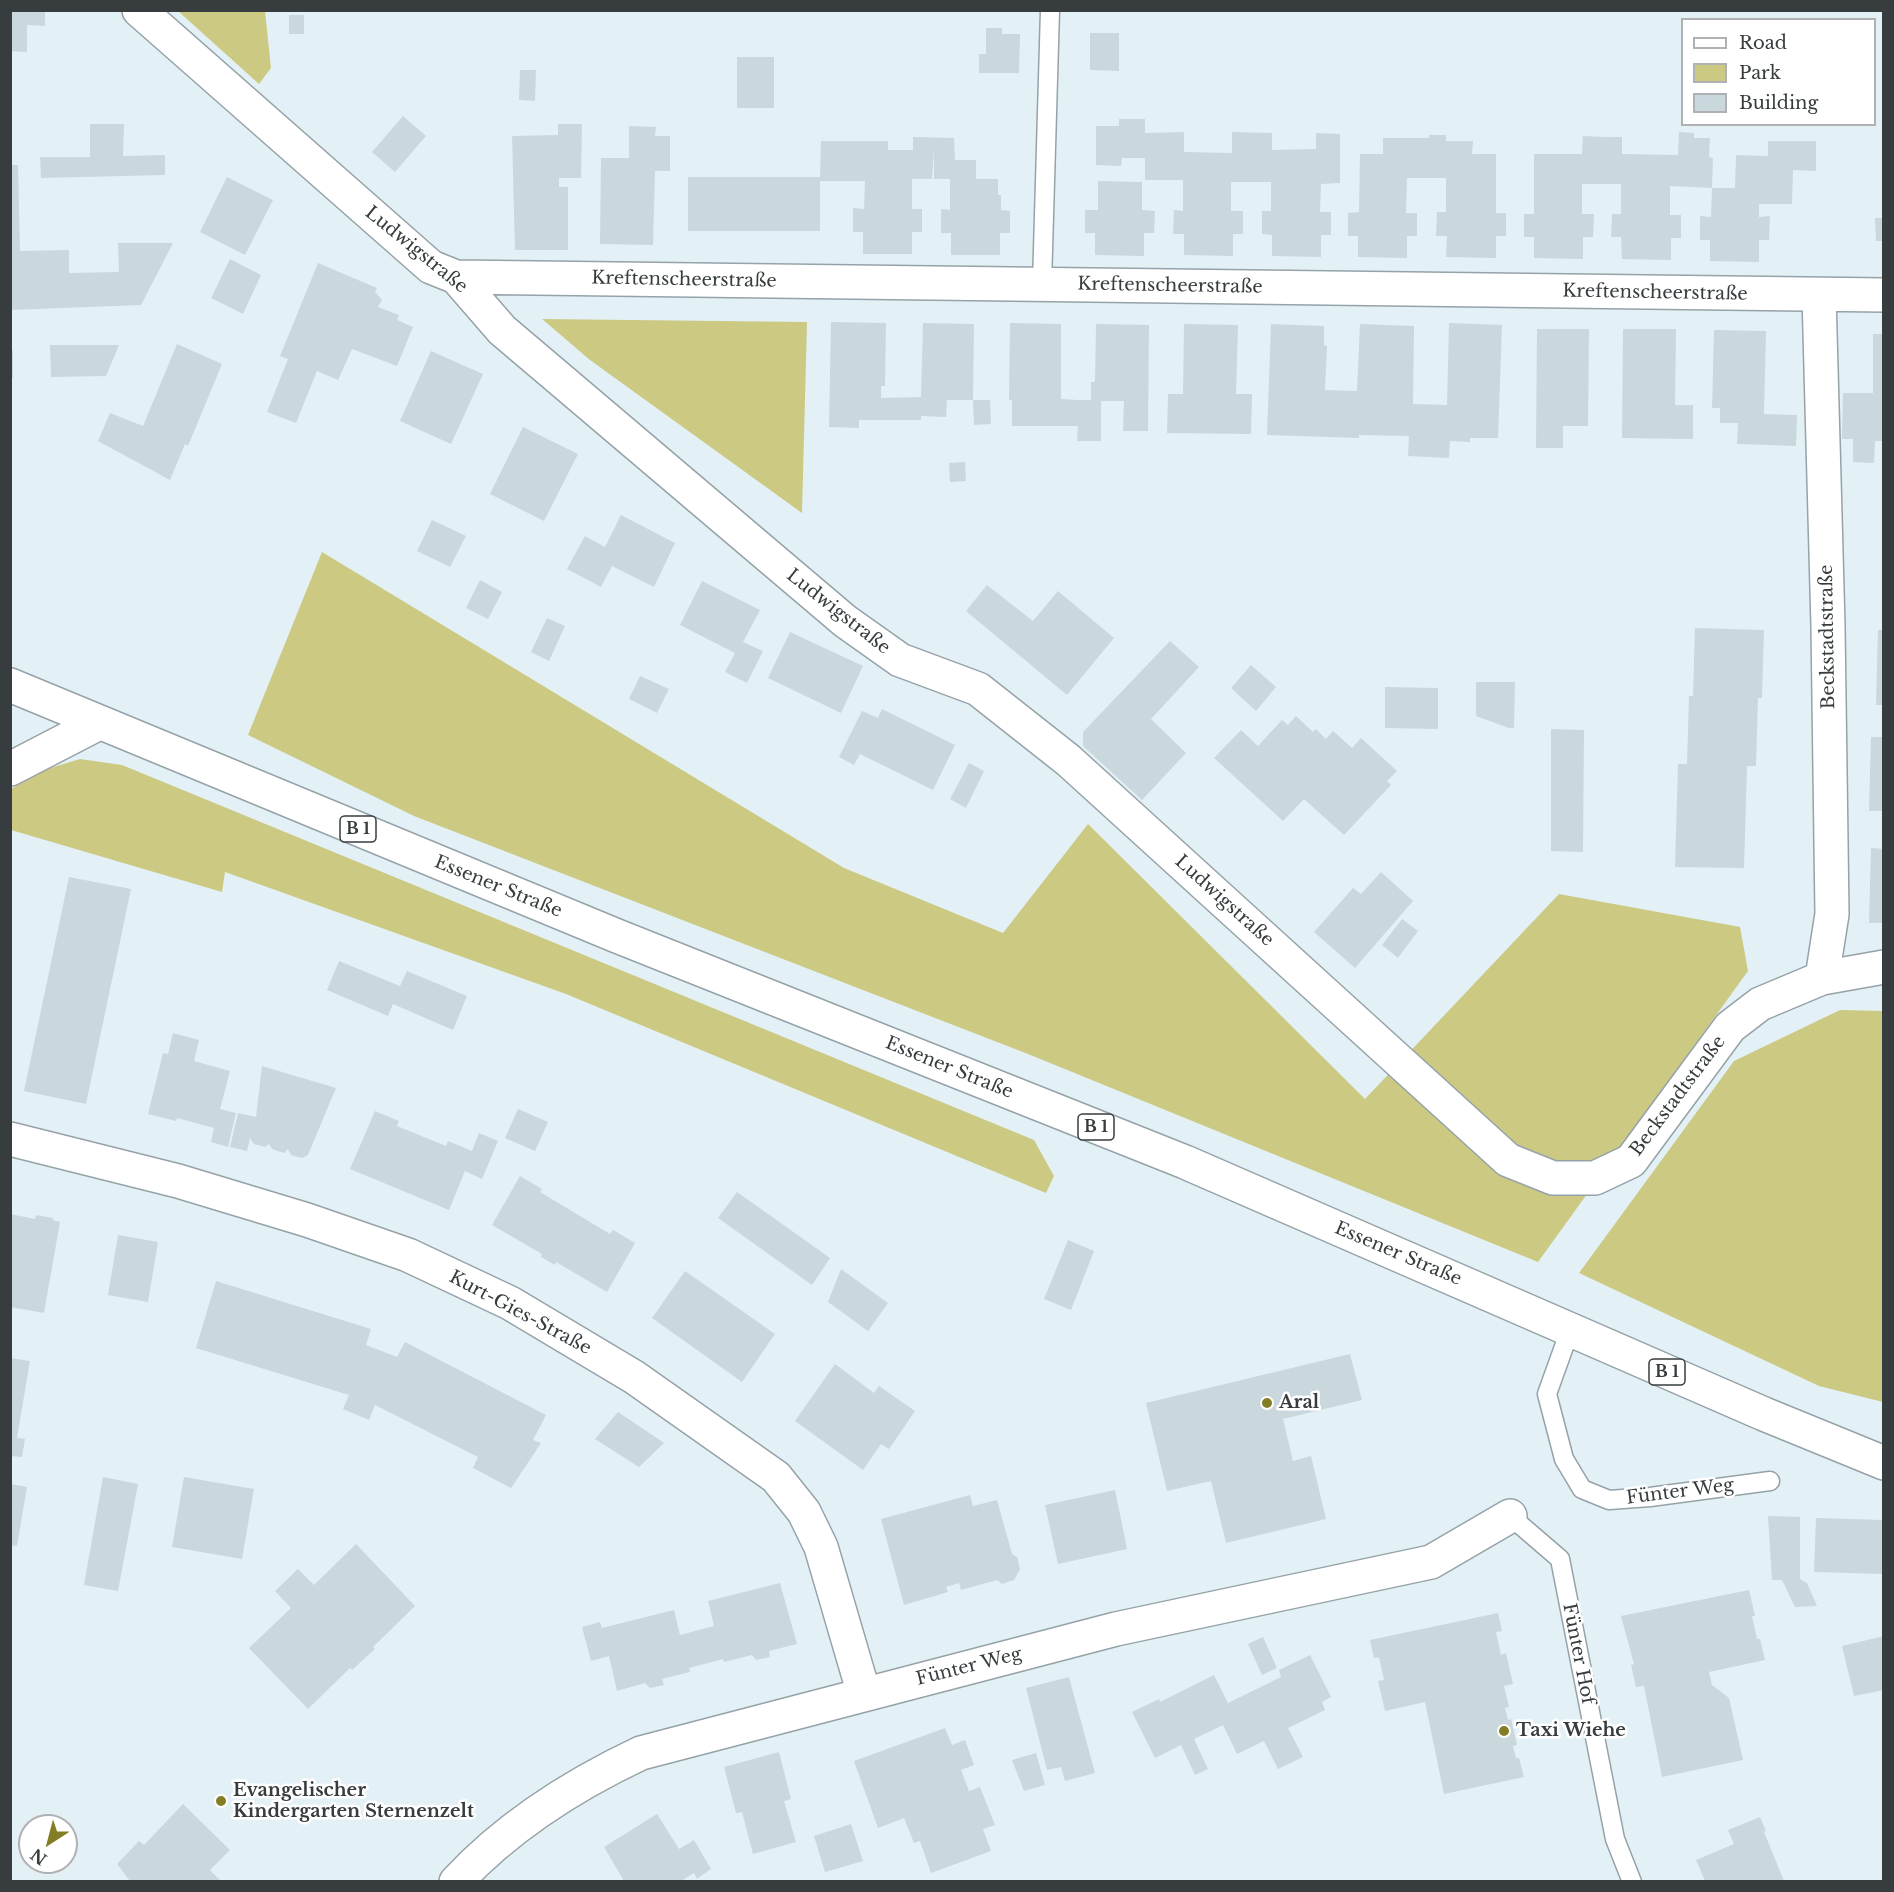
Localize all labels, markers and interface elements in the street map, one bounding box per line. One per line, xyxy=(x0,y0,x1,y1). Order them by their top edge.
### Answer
legend xyxy=(1681,18,1876,126)
text: Road xyxy=(1739,32,1787,54)
text: Park xyxy=(1739,62,1781,84)
text: Building xyxy=(1739,92,1818,114)
street label: Ludwigstraße xyxy=(360,202,472,298)
street label: Kreftenscheerstraße xyxy=(591,268,777,292)
street label: Kreftenscheerstraße xyxy=(1077,274,1263,298)
street label: Kreftenscheerstraße xyxy=(1562,281,1748,305)
street label: Beckstadtstraße xyxy=(1816,564,1840,710)
street label: Ludwigstraße xyxy=(782,565,894,659)
road number: B 1 xyxy=(340,816,376,842)
street label: Ludwigstraße xyxy=(1170,851,1278,951)
street label: Essener Straße xyxy=(431,852,565,922)
street label: Beckstadtstraße xyxy=(1626,1032,1730,1160)
street label: Essener Straße xyxy=(882,1033,1016,1103)
road number: B 1 xyxy=(1078,1114,1114,1140)
street label: Essener Straße xyxy=(1331,1218,1465,1290)
street label: Kurt-Gies-Straße xyxy=(445,1266,595,1360)
road number: B 1 xyxy=(1649,1359,1685,1385)
place label: Aral xyxy=(1279,1392,1319,1414)
marker: Aral xyxy=(1260,1396,1274,1410)
street label: Fünter Weg xyxy=(1625,1475,1735,1509)
street label: Fünter Hof xyxy=(1558,1602,1598,1706)
street label: Fünter Weg xyxy=(914,1643,1024,1691)
place label: Taxi Wiehe xyxy=(1516,1720,1626,1742)
marker: Taxi Wiehe xyxy=(1497,1724,1511,1738)
place label: Evangelischer Kindergarten Sternenzelt xyxy=(233,1780,474,1822)
marker: Evangelischer Kindergarten Sternenzelt xyxy=(214,1794,228,1808)
north arrow xyxy=(18,1814,78,1874)
text: N xyxy=(27,1844,51,1869)

